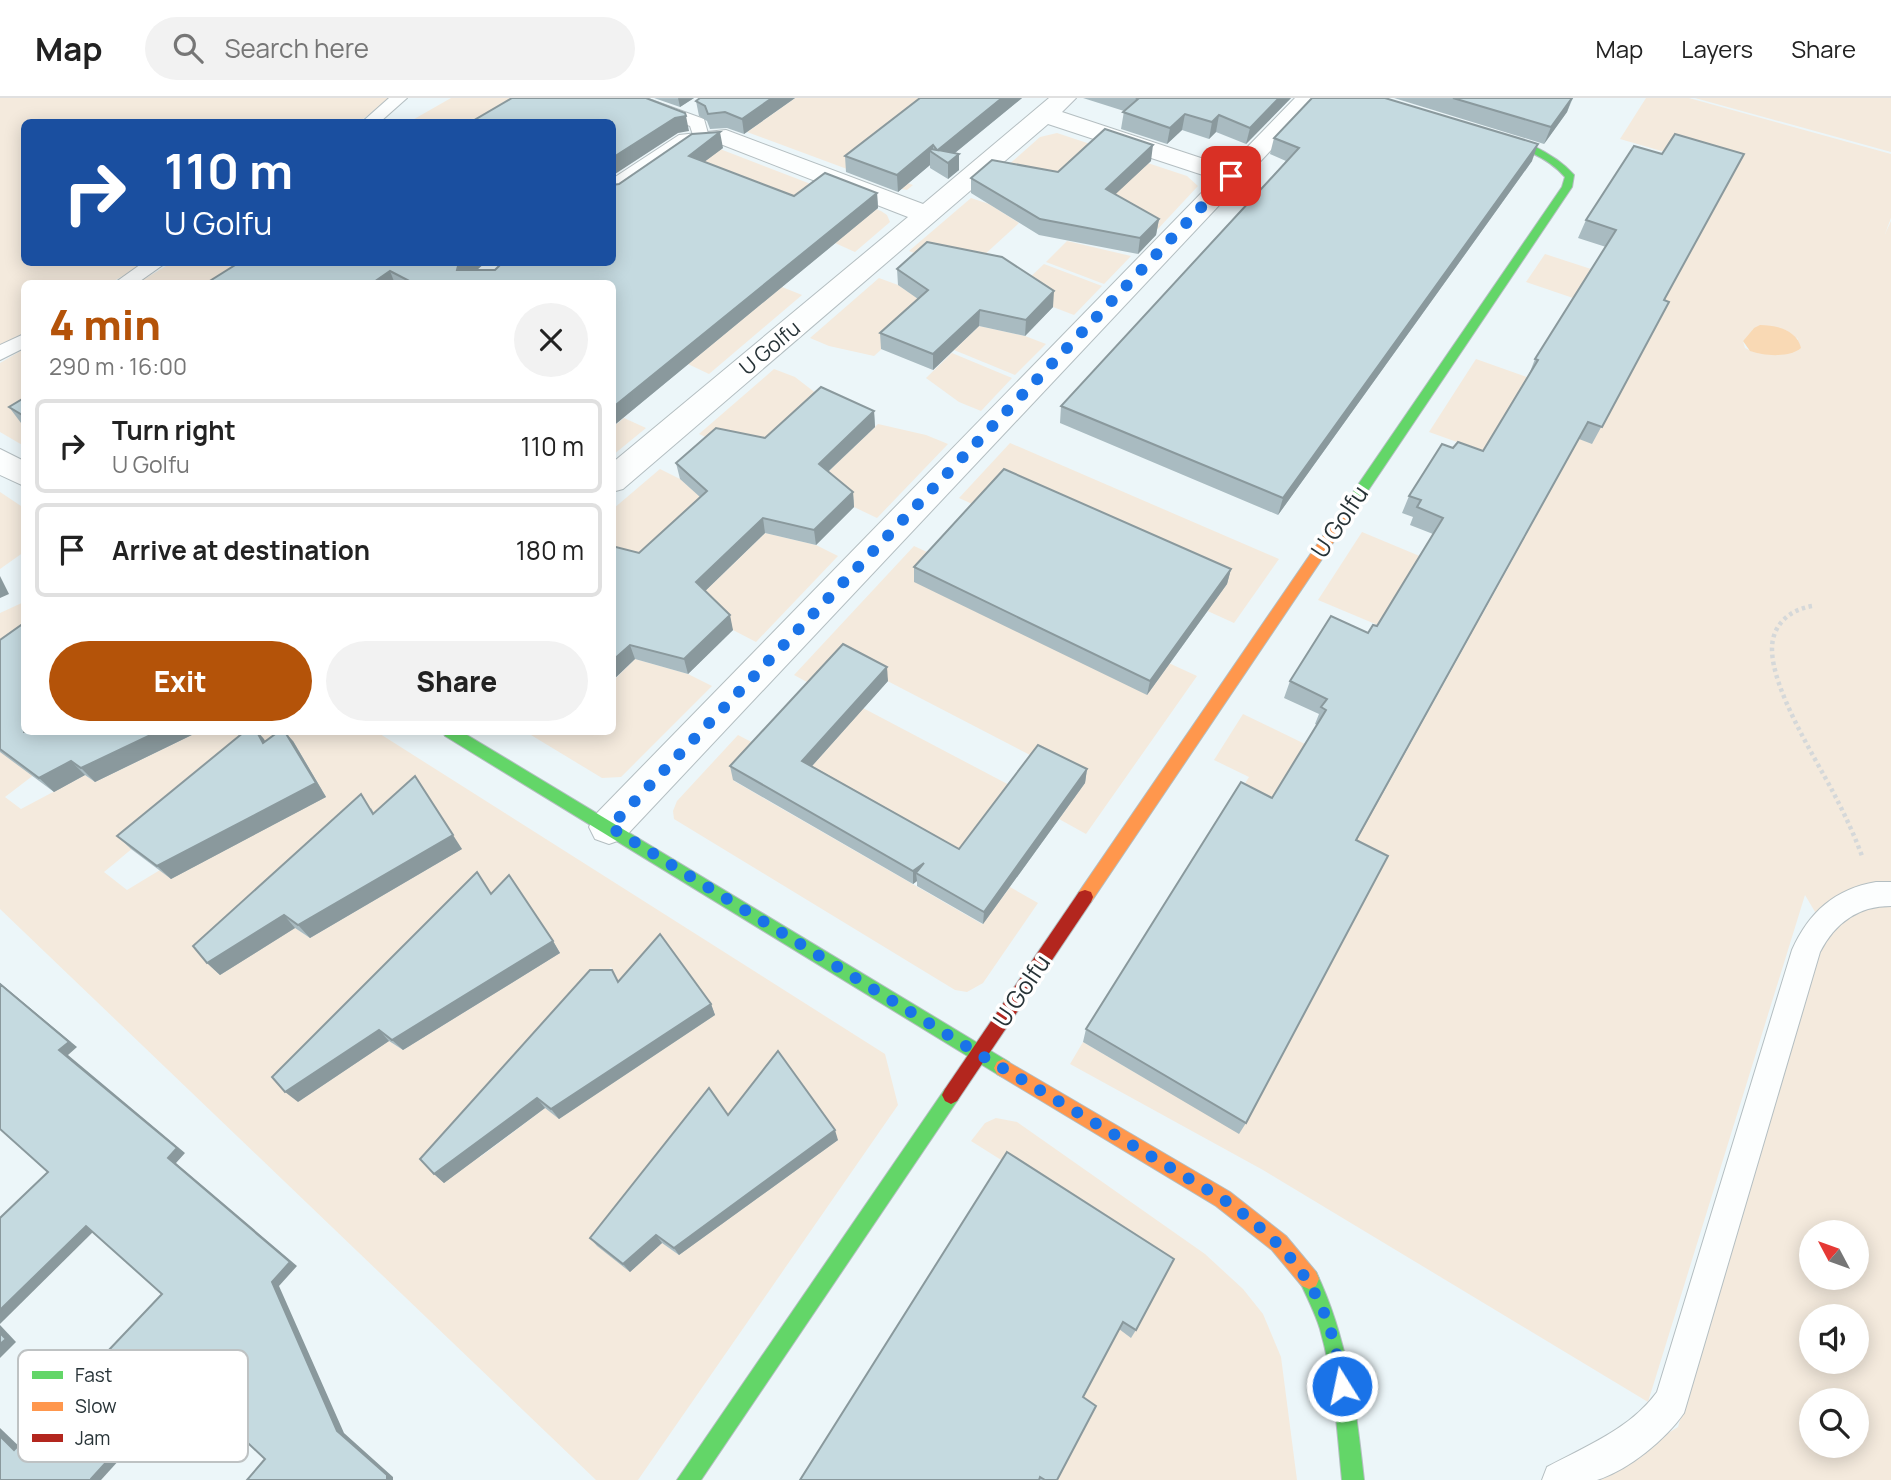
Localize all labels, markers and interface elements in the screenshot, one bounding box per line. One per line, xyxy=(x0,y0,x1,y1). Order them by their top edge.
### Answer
search box xyxy=(145,17,635,80)
text: Map xyxy=(35,26,103,71)
icon: search xyxy=(169,29,207,67)
text: Search here xyxy=(225,30,369,66)
text: Map xyxy=(1596,32,1643,65)
text: Layers xyxy=(1681,32,1753,65)
text: Share xyxy=(1791,32,1856,65)
text: 110 m xyxy=(164,137,293,204)
pin xyxy=(1201,146,1261,206)
icon: right xyxy=(49,147,140,238)
icon: arrive xyxy=(1212,157,1250,195)
text: U Golfu xyxy=(164,201,272,245)
text: 4 min xyxy=(49,295,161,353)
button: close xyxy=(514,303,588,377)
street label: U Golfu xyxy=(733,314,806,381)
text: 290 m · 16:00 xyxy=(49,350,187,382)
text: Turn right xyxy=(112,412,236,448)
icon: right xyxy=(53,427,91,465)
text: 110 m xyxy=(521,428,584,464)
text: U Golfu xyxy=(112,448,190,480)
street label: U Golfu xyxy=(1302,478,1375,564)
icon: arrive xyxy=(53,531,91,569)
text: Arrive at destination xyxy=(112,532,370,568)
text: 180 m xyxy=(516,532,584,568)
button: Exit xyxy=(49,641,312,721)
button: Share xyxy=(326,641,588,721)
street label: U Golfu xyxy=(984,947,1057,1033)
north arrow xyxy=(1799,1220,1869,1290)
map controls xyxy=(1799,1220,1869,1458)
button: sound xyxy=(1799,1304,1869,1374)
position arrow xyxy=(1305,1349,1379,1423)
legend xyxy=(18,1350,248,1462)
text: Fast xyxy=(75,1362,112,1388)
button: search xyxy=(1799,1388,1869,1458)
text: Slow xyxy=(75,1393,117,1419)
text: Jam xyxy=(75,1425,110,1451)

